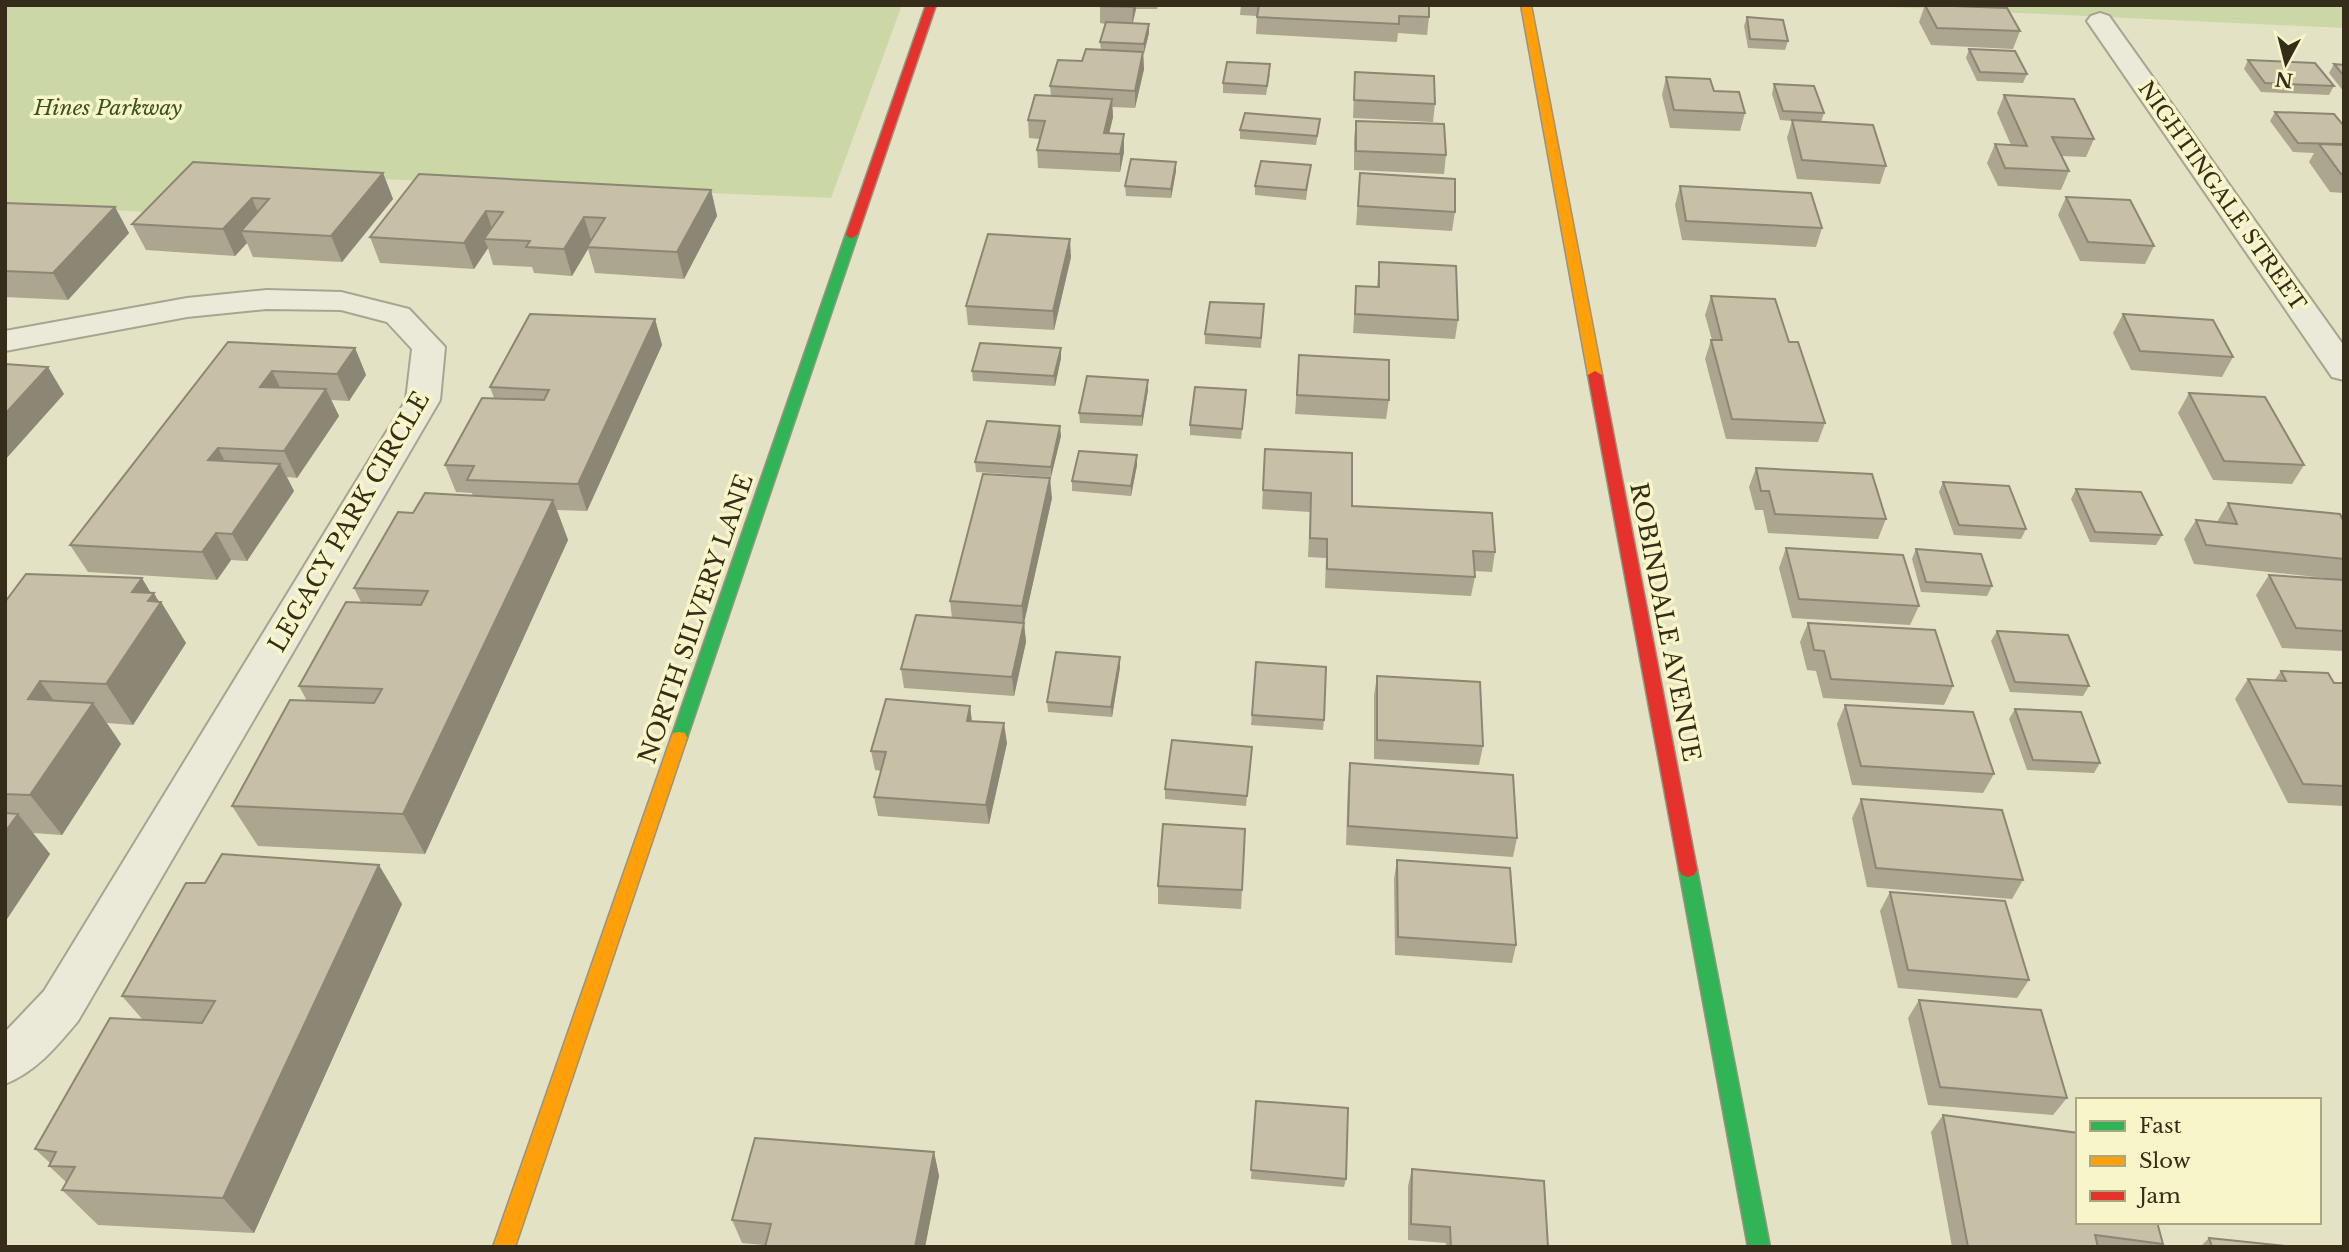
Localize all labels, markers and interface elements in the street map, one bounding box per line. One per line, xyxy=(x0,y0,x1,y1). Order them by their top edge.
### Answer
north arrow xyxy=(2251,28,2321,98)
street label: NIGHTINGALE STREET xyxy=(2133,76,2311,316)
park label: Hines Parkway xyxy=(33,95,182,121)
street label: LEGACY PARK CIRCLE xyxy=(262,386,435,657)
street label: NORTH SILVERY LANE xyxy=(632,470,759,767)
street label: ROBINDALE AVENUE xyxy=(1624,480,1707,764)
legend xyxy=(2076,1098,2321,1224)
text: Fast xyxy=(2139,1113,2181,1139)
text: Slow xyxy=(2139,1148,2191,1174)
text: Jam xyxy=(2136,1183,2181,1209)

